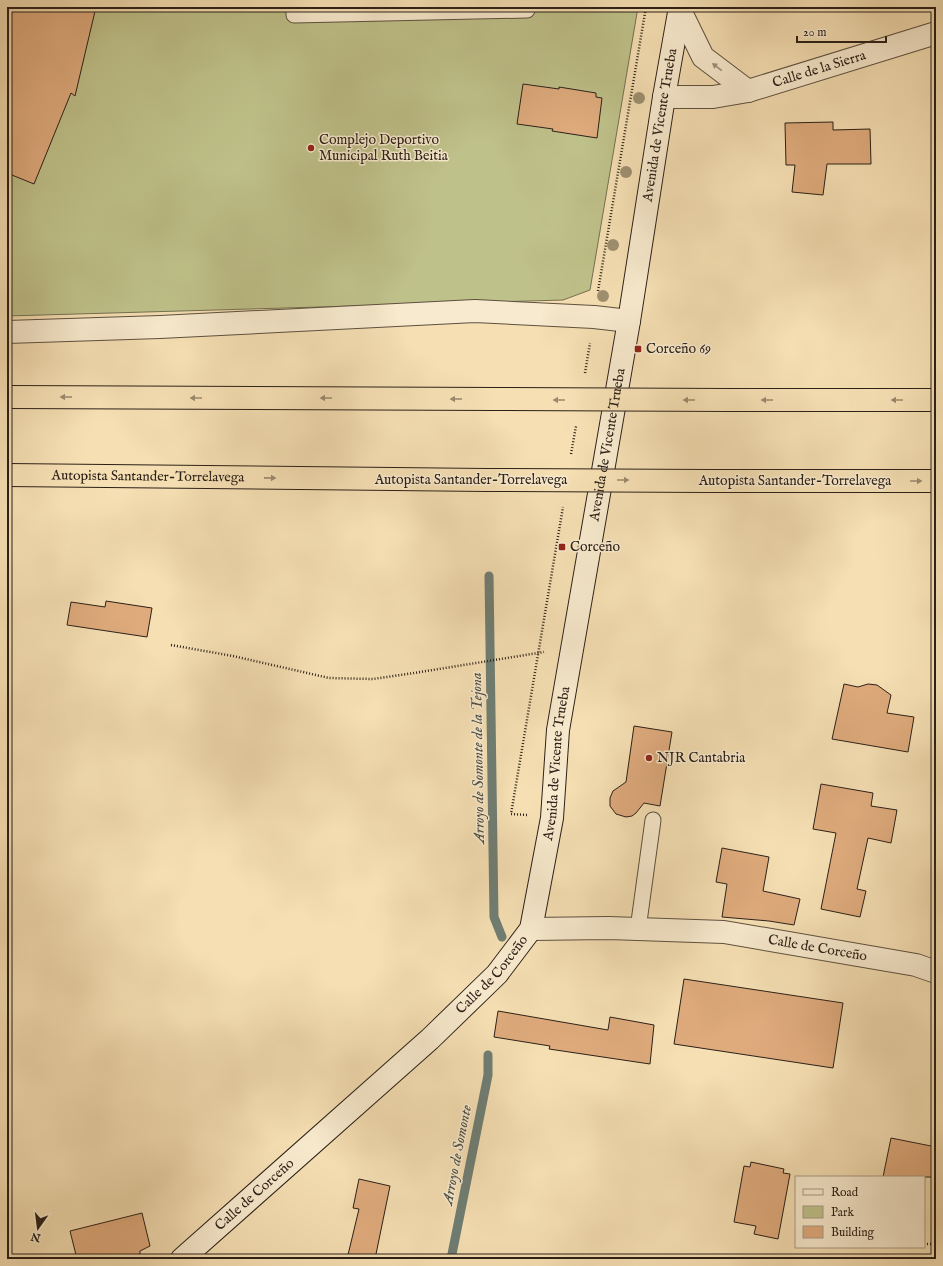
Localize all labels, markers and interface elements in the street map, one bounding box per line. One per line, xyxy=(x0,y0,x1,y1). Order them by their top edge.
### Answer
scale bar xyxy=(797,18,886,44)
text: 20 m xyxy=(803,25,826,40)
street label: Avenida de Vicente Trueba xyxy=(639,46,682,204)
street label: Calle de la Sierra xyxy=(770,46,869,92)
one-way arrow xyxy=(711,63,722,71)
place label: Complejo Deportivo Municipal Ruth Beitia xyxy=(319,131,449,165)
marker: Complejo Deportivo Municipal Ruth Beitia xyxy=(306,143,316,153)
place label: Corceño 69 xyxy=(646,340,711,358)
marker: Corceño 69 xyxy=(633,344,643,354)
street label: Avenida de Vicente Trueba xyxy=(585,366,630,524)
one-way arrow xyxy=(59,394,72,400)
one-way arrow xyxy=(189,395,202,401)
one-way arrow xyxy=(319,395,332,401)
one-way arrow xyxy=(449,396,462,402)
one-way arrow xyxy=(552,397,565,403)
one-way arrow xyxy=(682,397,695,403)
one-way arrow xyxy=(760,397,773,403)
one-way arrow xyxy=(890,397,903,403)
street label: Autopista Santander-Torrelavega xyxy=(50,466,245,486)
street label: Autopista Santander-Torrelavega xyxy=(374,471,568,489)
street label: Autopista Santander-Torrelavega xyxy=(698,472,892,490)
one-way arrow xyxy=(264,475,277,481)
one-way arrow xyxy=(617,477,630,483)
one-way arrow xyxy=(910,478,923,484)
place label: Corceño xyxy=(570,538,621,556)
marker: Corceño xyxy=(557,542,567,552)
water label: Arroyo de Somonte de la Tejona xyxy=(467,672,489,846)
street label: Avenida de Vicente Trueba xyxy=(539,684,575,843)
place label: NJR Cantabria xyxy=(657,749,746,767)
marker: NJR Cantabria xyxy=(644,753,654,763)
street label: Calle de Corceño xyxy=(452,931,532,1018)
street label: Calle de Corceño xyxy=(767,931,869,966)
water label: Arroyo de Somonte xyxy=(438,1103,476,1209)
street label: Calle de Corceño xyxy=(211,1154,298,1235)
legend xyxy=(795,1176,925,1248)
text: Road xyxy=(831,1185,859,1200)
text: Park xyxy=(831,1205,854,1220)
north arrow xyxy=(18,1208,58,1248)
text: Building xyxy=(831,1225,875,1240)
text: N xyxy=(29,1229,43,1245)

